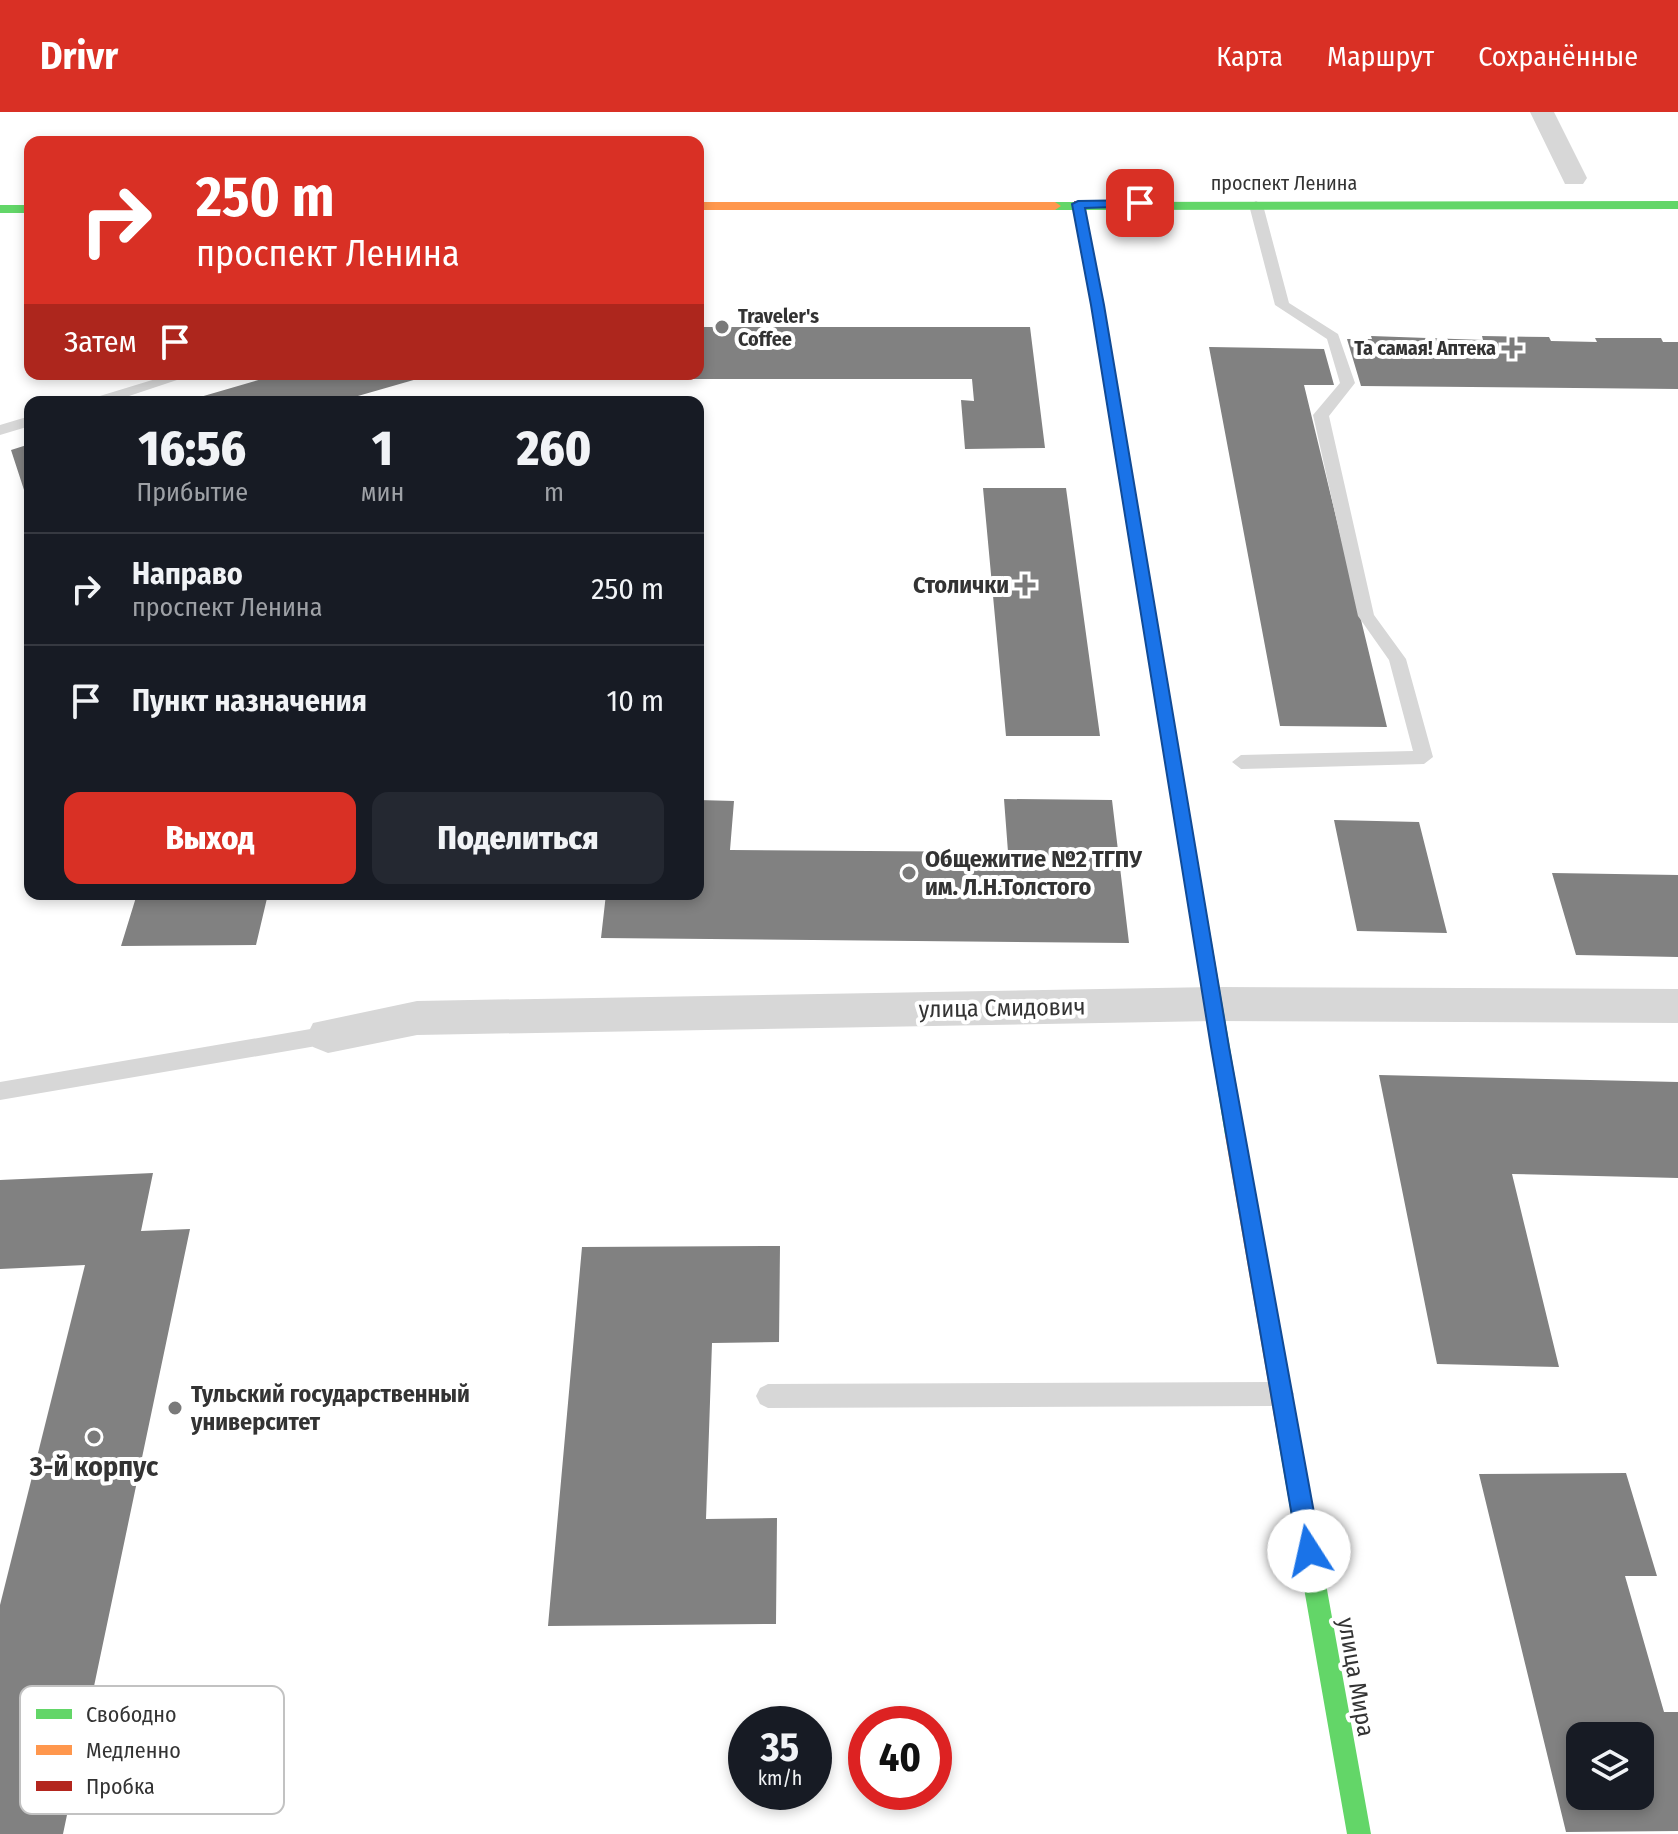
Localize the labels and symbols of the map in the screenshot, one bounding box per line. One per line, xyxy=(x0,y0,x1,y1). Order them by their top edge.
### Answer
pin xyxy=(1106,169,1174,237)
street label: проспект Ленина xyxy=(1211,171,1357,195)
place label: Traveler's Coffee xyxy=(738,304,819,351)
marker: Traveler's Coffee xyxy=(713,318,731,336)
place label: Та самая! Аптека xyxy=(1354,336,1496,360)
marker: Та самая! Аптека xyxy=(1503,339,1521,357)
place label: Столички xyxy=(913,571,1009,599)
marker: Столички xyxy=(1016,576,1034,594)
place label: Общежитие №2 ТГПУ им. Л.Н.Толстого xyxy=(925,845,1143,901)
marker: Общежитие №2 ТГПУ им. Л.Н.Толстого xyxy=(900,864,918,882)
street label: улица Смидович xyxy=(918,993,1086,1023)
place label: Тульский государственный университет xyxy=(190,1380,470,1436)
marker: Тульский государственный университет xyxy=(166,1399,184,1417)
marker: 3-й корпус xyxy=(85,1428,103,1446)
place label: 3-й корпус xyxy=(29,1450,159,1483)
position arrow xyxy=(1267,1509,1351,1593)
street label: улица Мира xyxy=(1332,1615,1380,1739)
legend xyxy=(20,1686,284,1814)
text: Свободно xyxy=(86,1701,177,1728)
speed limit sign: 40 xyxy=(848,1706,952,1810)
text: Медленно xyxy=(86,1737,181,1764)
text: Пробка xyxy=(86,1773,155,1800)

